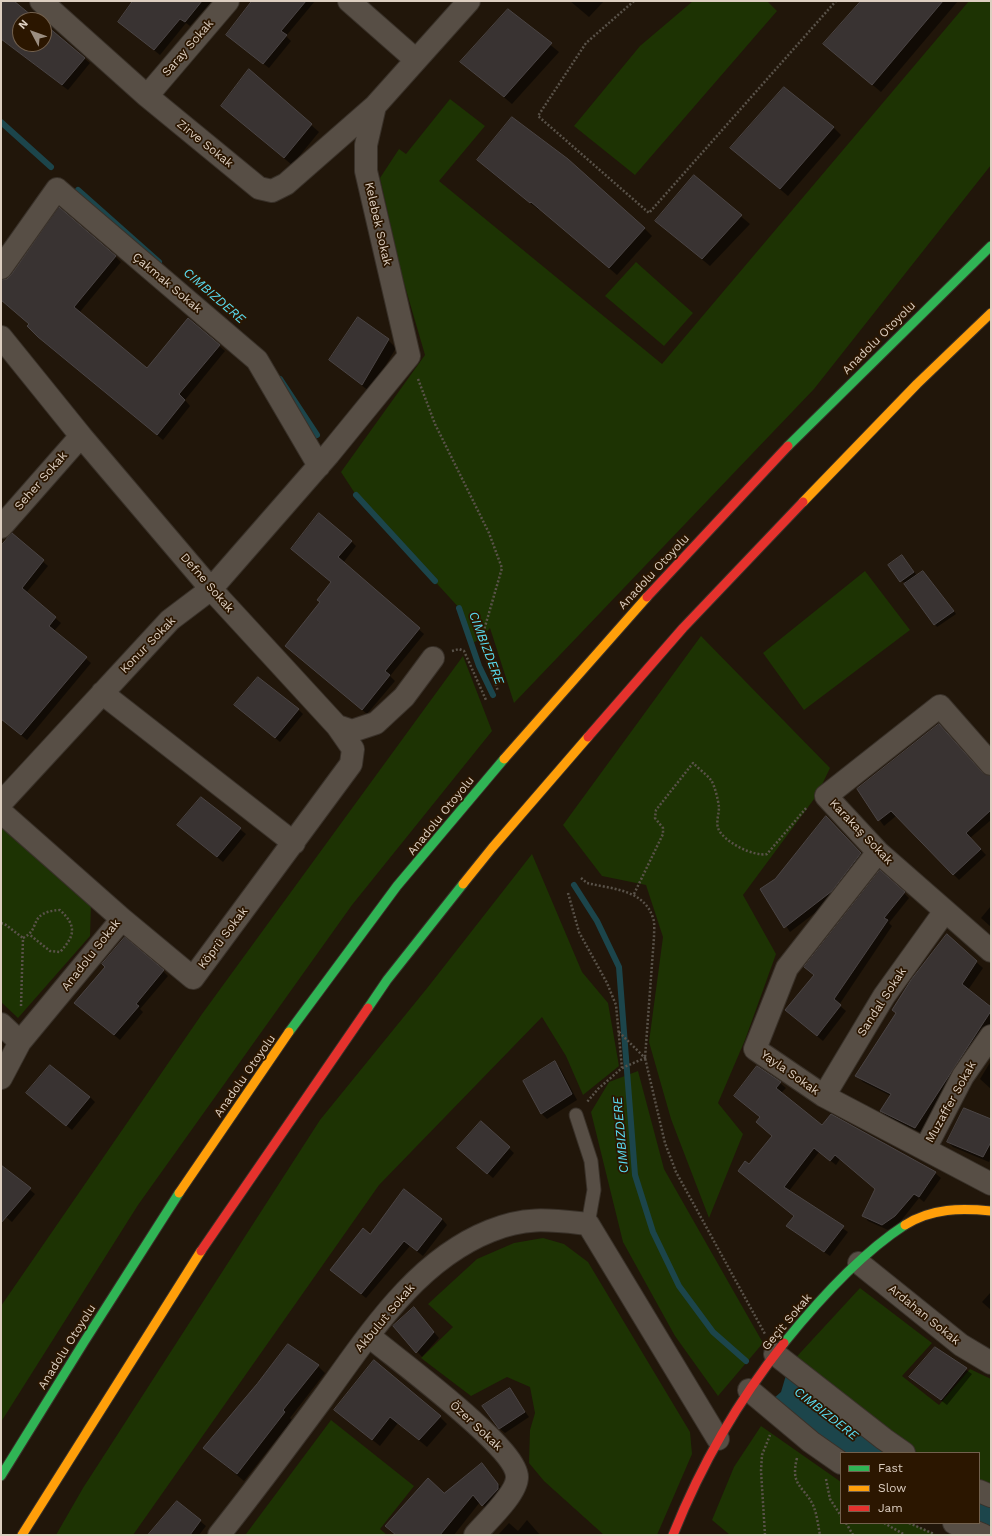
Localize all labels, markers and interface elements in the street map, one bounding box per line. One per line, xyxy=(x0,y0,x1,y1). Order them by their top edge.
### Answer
north arrow xyxy=(12,12,52,52)
street label: Saray Sokak xyxy=(159,16,217,80)
text: N xyxy=(16,17,31,32)
street label: Zirve Sokak xyxy=(174,117,236,171)
street label: Kelebek Sokak xyxy=(361,181,395,267)
street label: Çakmak Sokak xyxy=(129,250,205,316)
water label: CIMBIZDERE xyxy=(180,265,248,327)
street label: Anadolu Otoyolu xyxy=(839,298,919,378)
street label: Seher Sokak xyxy=(12,449,70,513)
street label: Anadolu Otoyolu xyxy=(615,531,693,613)
street label: Defne Sokak xyxy=(177,550,237,616)
water label: CIMBIZDERE xyxy=(465,609,507,687)
street label: Konur Sokak xyxy=(117,614,179,676)
street label: Anadolu Otoyolu xyxy=(405,774,477,858)
street label: Karakaş Sokak xyxy=(826,796,896,868)
street label: Köprü Sokak xyxy=(195,904,251,972)
street label: Anadolu Sokak xyxy=(58,916,124,994)
street label: Sandal Sokak xyxy=(854,965,910,1039)
street label: Anadolu Otoyolu xyxy=(211,1032,279,1120)
street label: Yayla Sokak xyxy=(758,1048,822,1098)
street label: Muzaffer Sokak xyxy=(923,1059,979,1145)
water label: CIMBIZDERE xyxy=(610,1096,632,1174)
street label: Akbulut Sokak xyxy=(352,1281,418,1355)
street label: Ardahan Sokak xyxy=(885,1282,963,1348)
street label: Geçit Sokak xyxy=(759,1291,815,1353)
street label: Anadolu Otoyolu xyxy=(35,1302,99,1392)
water label: CIMBIZDERE xyxy=(791,1384,861,1444)
street label: Özer Sokak xyxy=(447,1398,505,1454)
legend xyxy=(840,1452,980,1524)
text: Fast xyxy=(878,1461,903,1475)
text: Slow xyxy=(878,1481,906,1495)
text: Jam xyxy=(878,1501,903,1515)

